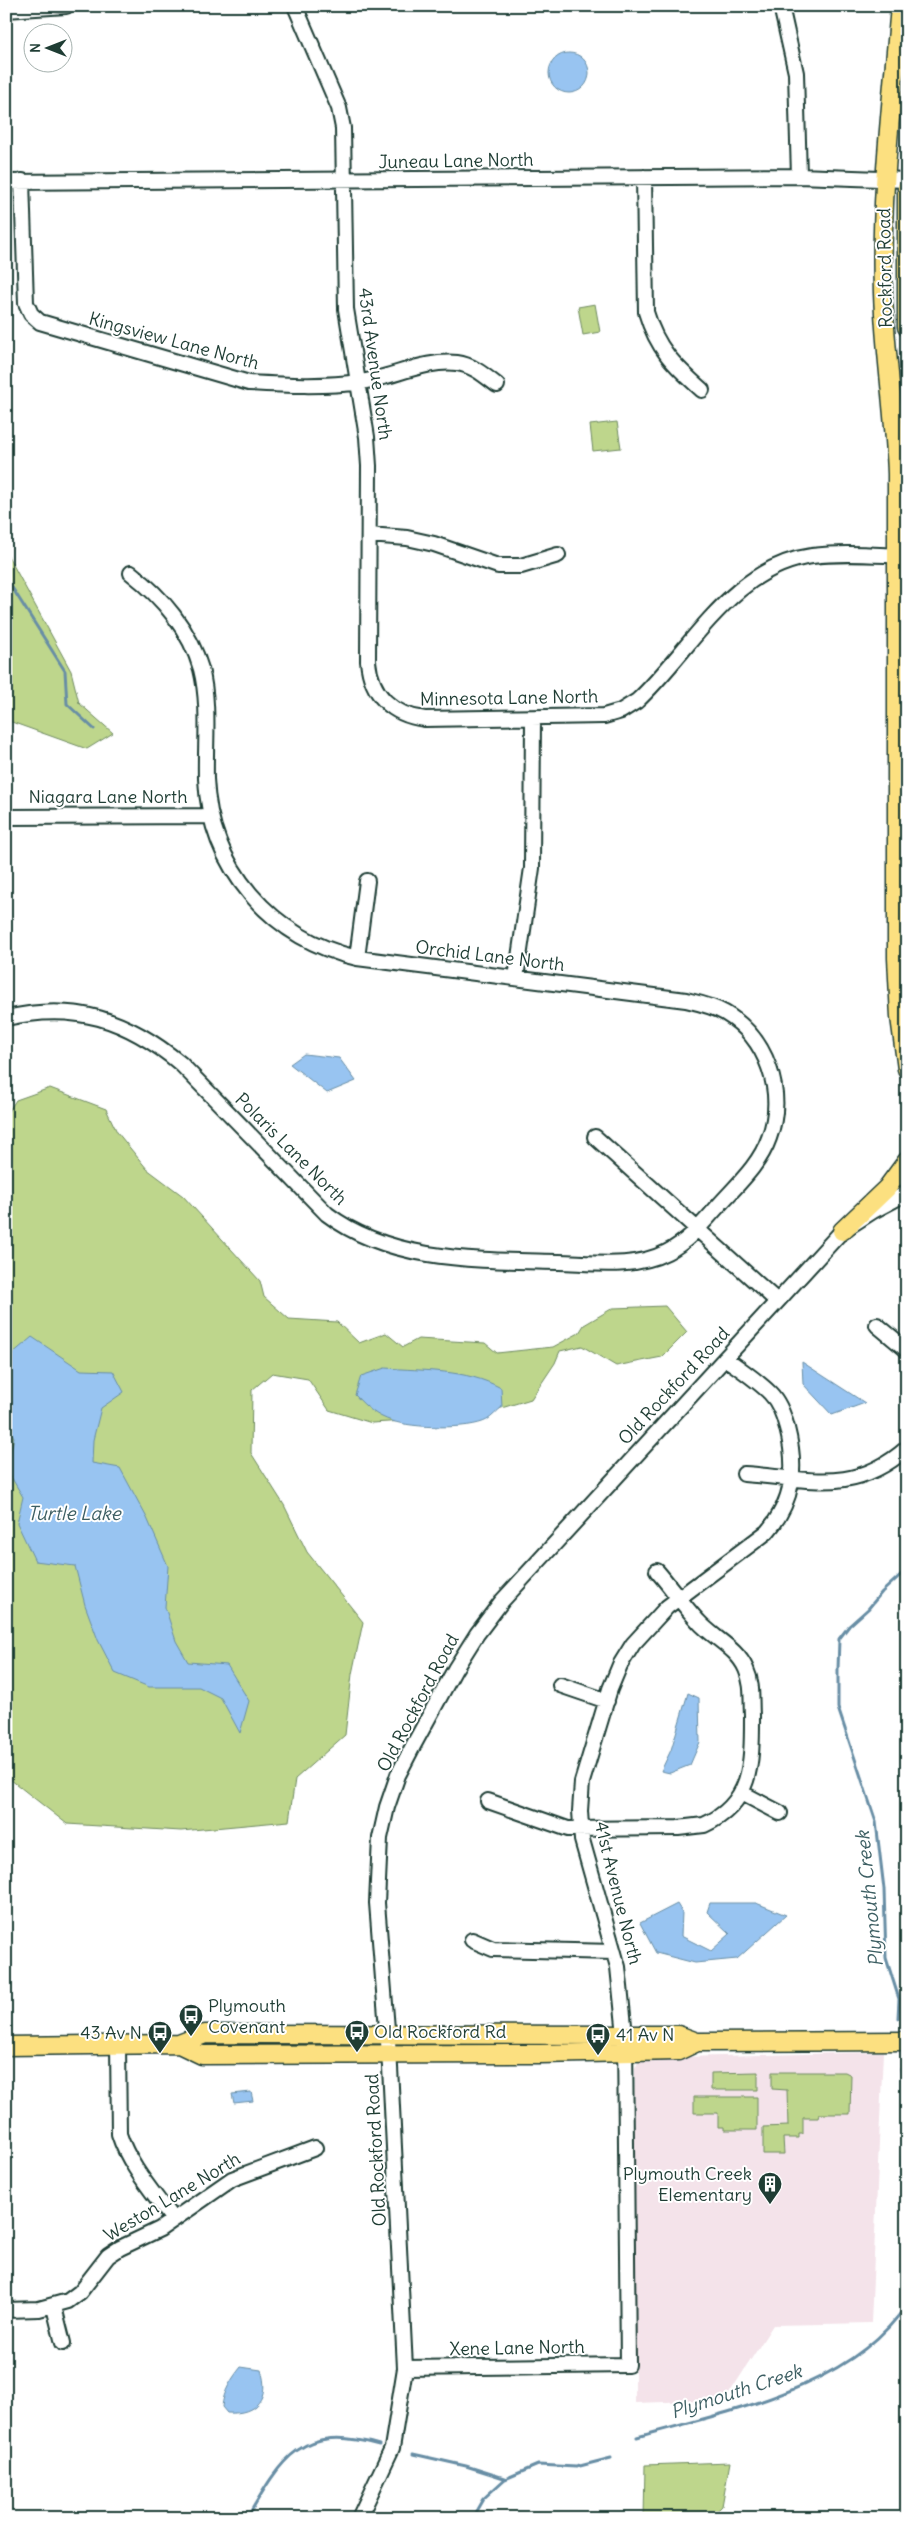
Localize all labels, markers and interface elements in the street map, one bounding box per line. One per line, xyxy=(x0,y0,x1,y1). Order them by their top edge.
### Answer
north arrow xyxy=(22,22,72,72)
text: N xyxy=(26,43,44,53)
street label: Juneau Lane North xyxy=(378,148,534,173)
street label: Rockford Road xyxy=(872,208,897,328)
street label: 43rd Avenue North xyxy=(353,286,398,442)
street label: Kingsview Lane North xyxy=(87,307,262,374)
street label: Minnesota Lane North xyxy=(420,684,598,711)
street label: Niagara Lane North xyxy=(28,785,188,808)
street label: Orchid Lane North xyxy=(414,935,566,976)
street label: Polaris Lane North xyxy=(230,1088,352,1210)
street label: Old Rockford Road xyxy=(613,1322,734,1449)
water label: Turtle Lake xyxy=(27,1501,123,1525)
street label: Old Rockford Road xyxy=(372,1630,464,1776)
street label: 41st Avenue North xyxy=(590,1819,647,1967)
water label: Plymouth Creek xyxy=(850,1829,888,1968)
place label: Plymouth Covenant xyxy=(208,1994,286,2038)
bus stop icon: Plymouth Covenant xyxy=(178,2003,204,2037)
bus stop icon: Old Rockford Rd xyxy=(344,2019,370,2053)
bus stop icon: 43 Av N xyxy=(147,2020,173,2054)
place label: Old Rockford Rd xyxy=(374,2020,507,2043)
place label: 43 Av N xyxy=(80,2021,142,2044)
bus stop icon: 41 Av N xyxy=(585,2022,611,2056)
place label: 41 Av N xyxy=(616,2023,675,2046)
street label: Old Rockford Road xyxy=(360,2073,391,2227)
street label: Weston Lane North xyxy=(99,2147,244,2246)
place label: Plymouth Creek Elementary xyxy=(623,2162,752,2206)
building icon: Plymouth Creek Elementary xyxy=(757,2171,783,2205)
street label: Xene Lane North xyxy=(449,2335,585,2360)
water label: Plymouth Creek xyxy=(667,2358,806,2424)

